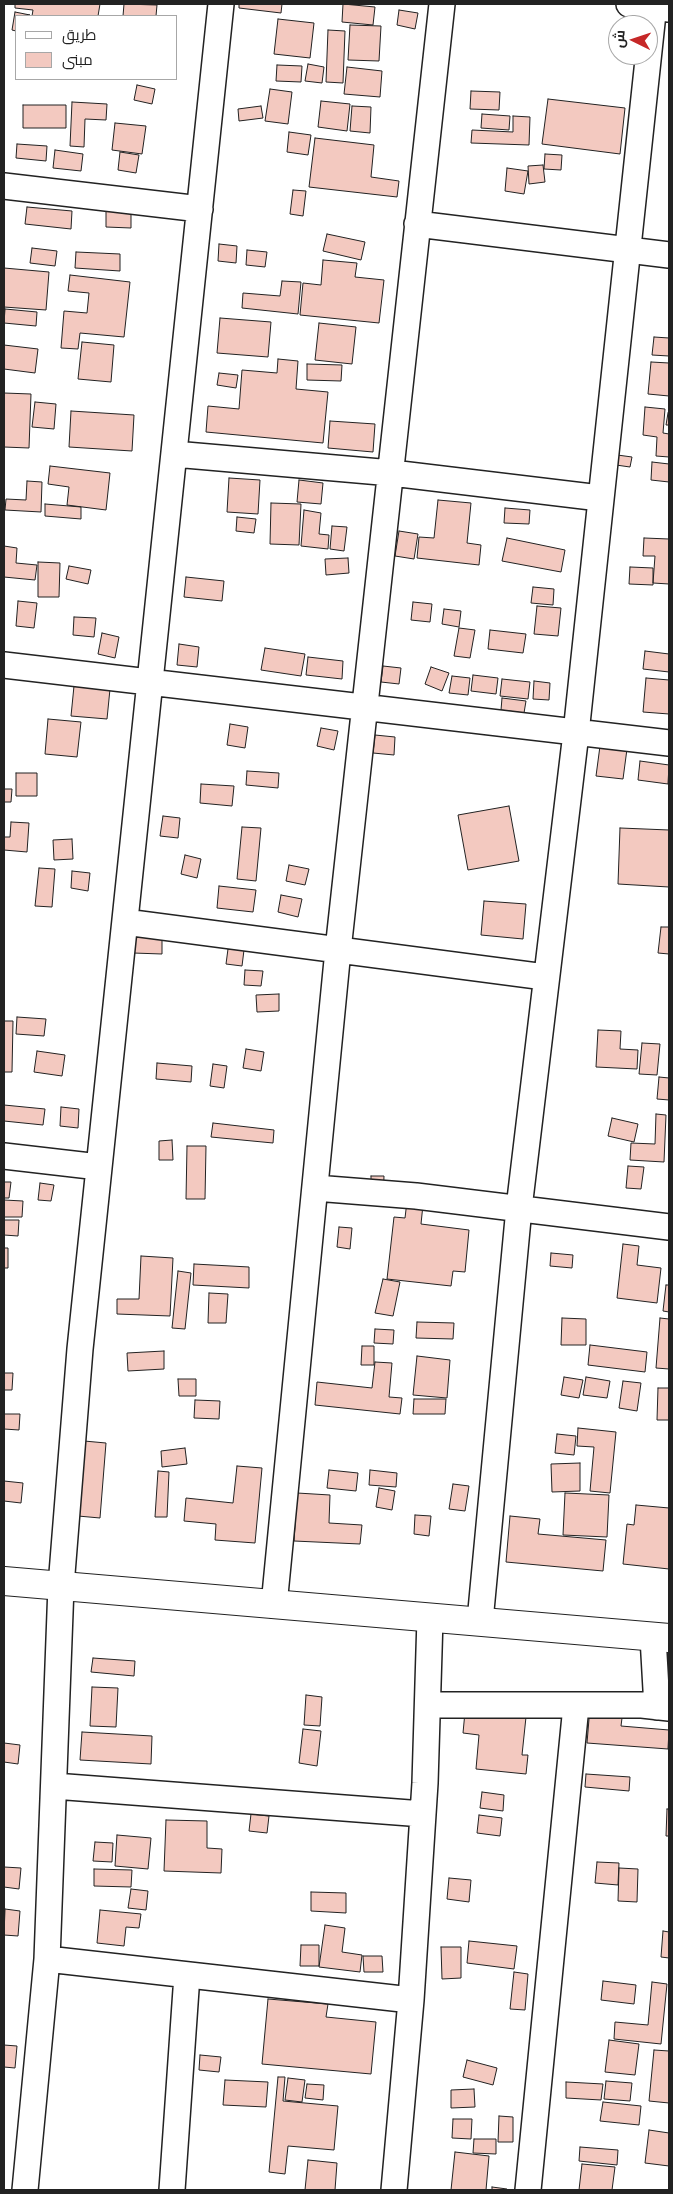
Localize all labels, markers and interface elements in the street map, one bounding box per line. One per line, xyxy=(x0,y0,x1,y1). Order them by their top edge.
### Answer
legend xyxy=(15,15,178,80)
north arrow xyxy=(608,15,658,65)
text: طريق xyxy=(62,26,96,43)
text: ش xyxy=(610,30,628,49)
text: مبنى xyxy=(62,51,93,68)

